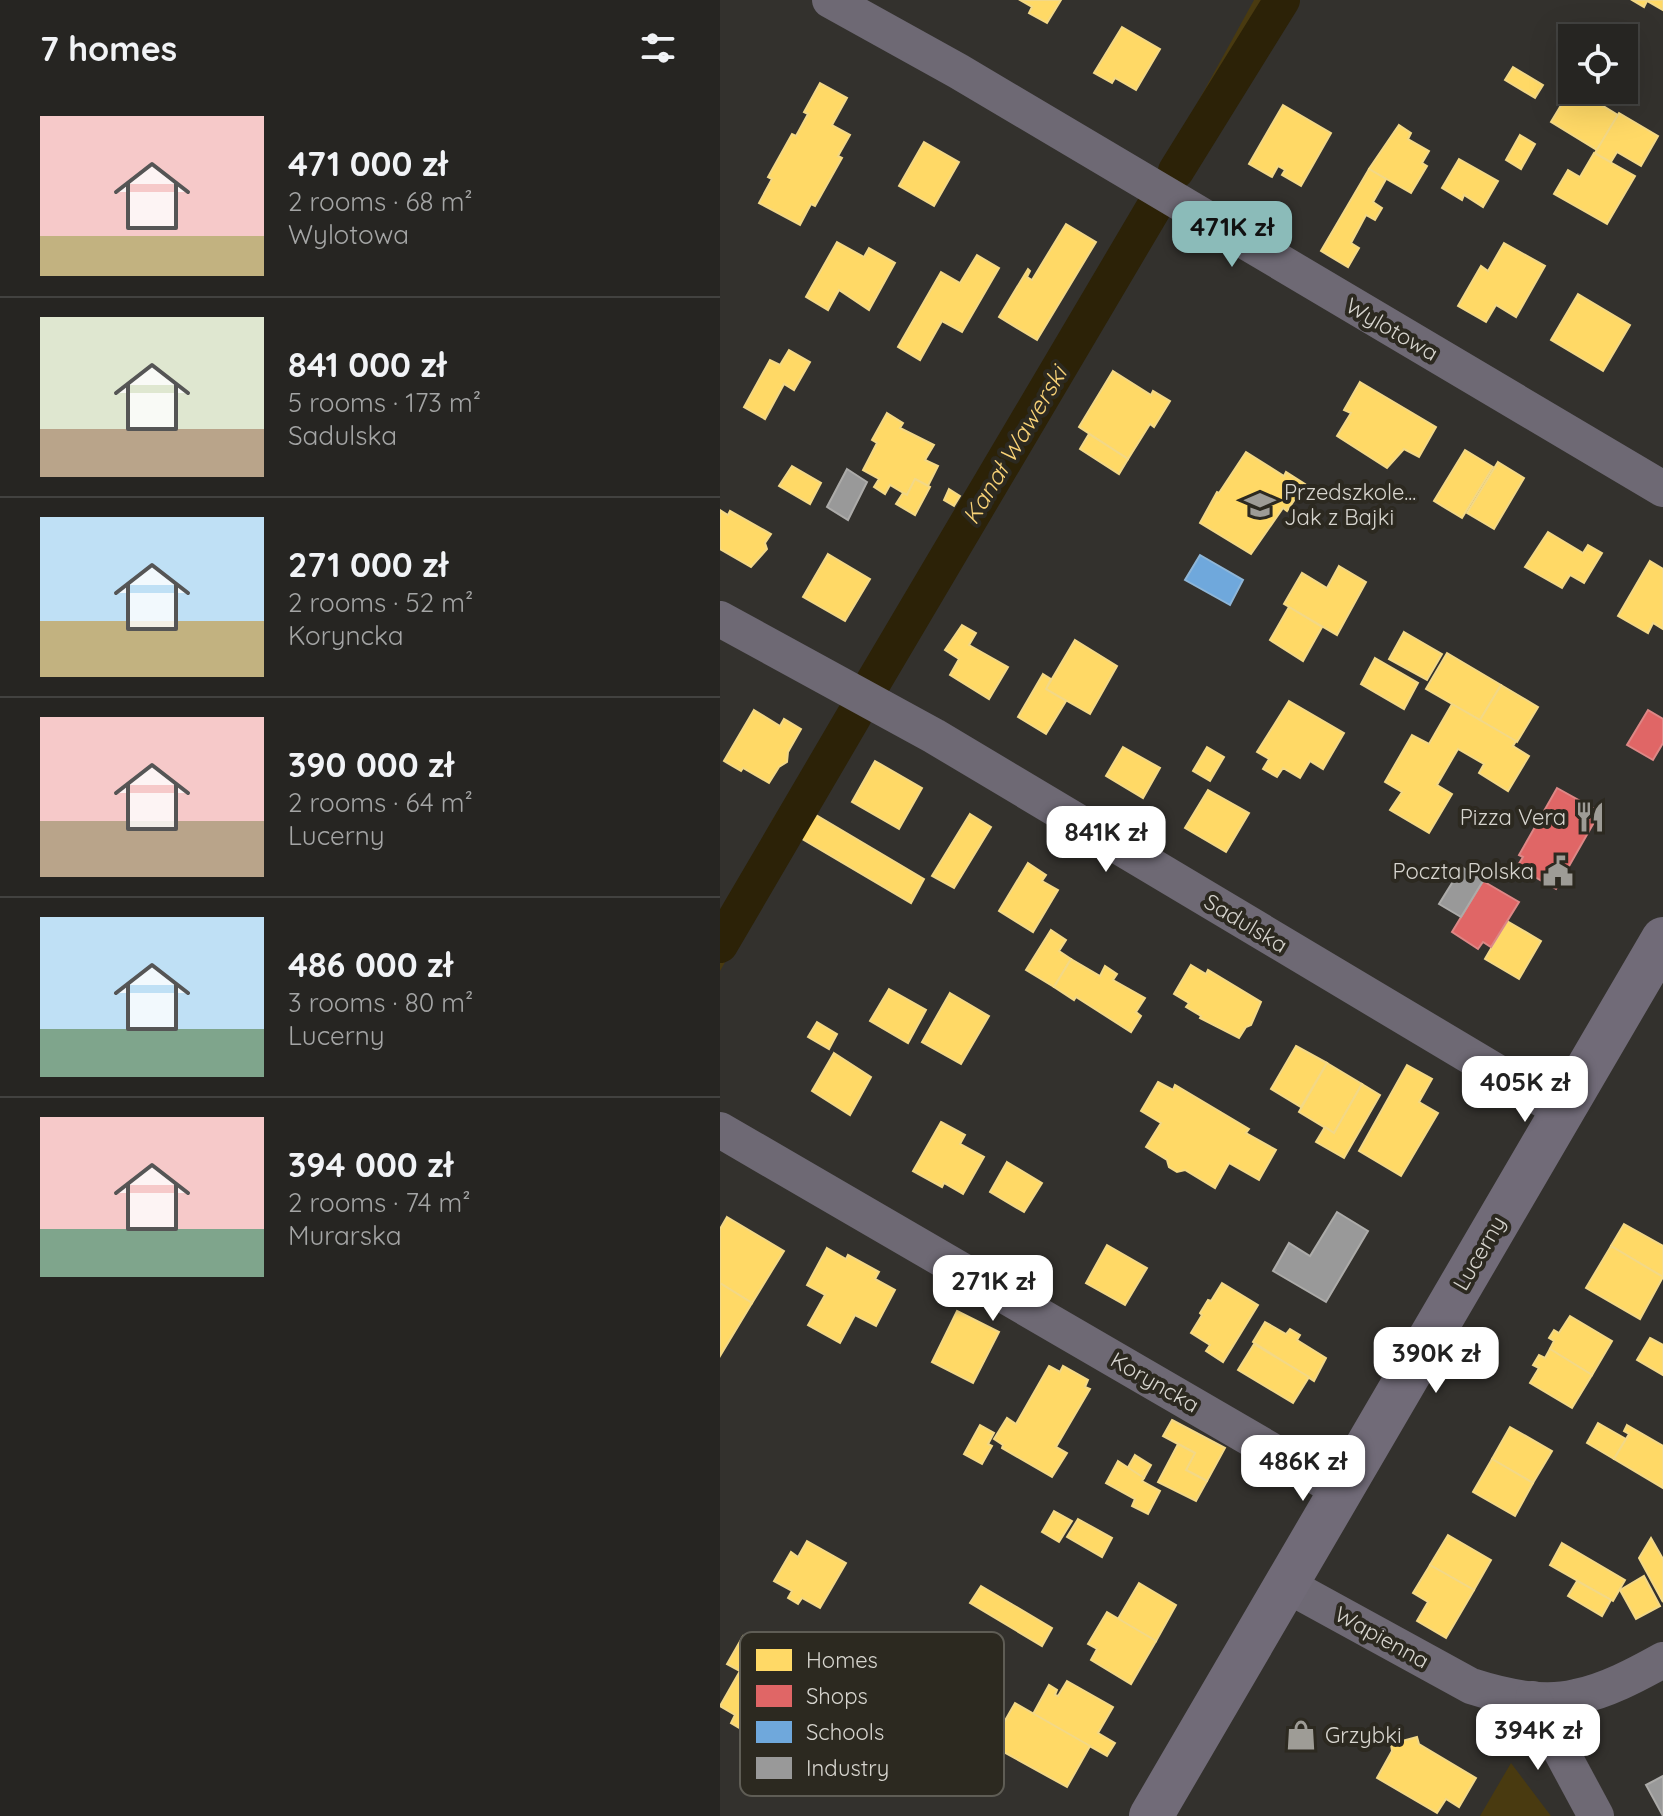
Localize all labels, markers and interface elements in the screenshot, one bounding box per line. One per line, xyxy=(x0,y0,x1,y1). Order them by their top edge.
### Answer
map controls xyxy=(1558,24,1638,104)
button: locate xyxy=(1558,24,1638,104)
icon: filters xyxy=(636,26,680,70)
text: 7 homes xyxy=(40,27,177,70)
text: 471 000 zł xyxy=(288,142,448,185)
icon: home xyxy=(104,148,200,244)
text: 2 rooms · 68 m² xyxy=(288,185,473,218)
pin: 471K zł xyxy=(1158,201,1306,269)
text: 471K zł xyxy=(1190,210,1274,243)
text: Wylotowa xyxy=(288,218,409,251)
street label: Wylotowa xyxy=(1341,291,1443,367)
text: 841 000 zł xyxy=(288,343,446,386)
icon: home xyxy=(104,349,200,445)
water label: Kanał Wawerski xyxy=(955,358,1074,529)
text: 5 rooms · 173 m² xyxy=(288,386,481,419)
text: Sadulska xyxy=(288,419,397,452)
place label: Przedszkole... Jak z Bajki xyxy=(1284,478,1416,531)
school or university icon: Przedszkole... Jak z Bajki xyxy=(1243,488,1277,522)
text: 271 000 zł xyxy=(288,543,448,586)
icon: home xyxy=(104,549,200,645)
text: 2 rooms · 52 m² xyxy=(288,586,473,619)
text: Koryncka xyxy=(288,619,404,652)
text: 390 000 zł xyxy=(288,743,454,786)
icon: home xyxy=(104,749,200,845)
text: 2 rooms · 64 m² xyxy=(288,786,473,819)
restaurant icon: Pizza Vera xyxy=(1573,800,1607,834)
place label: Pizza Vera xyxy=(1460,803,1566,831)
pin: 841K zł xyxy=(1032,806,1180,874)
text: 841K zł xyxy=(1065,815,1147,848)
text: Lucerny xyxy=(288,819,384,852)
public building icon: Poczta Polska xyxy=(1541,854,1575,888)
place label: Poczta Polska xyxy=(1393,857,1534,885)
street label: Sadulska xyxy=(1199,887,1293,959)
text: 486 000 zł xyxy=(288,943,453,986)
icon: home xyxy=(104,949,200,1045)
text: 3 rooms · 80 m² xyxy=(288,986,473,1019)
text: Lucerny xyxy=(288,1019,384,1052)
pin: 405K zł xyxy=(1451,1056,1599,1124)
text: 405K zł xyxy=(1480,1065,1570,1098)
text: 394 000 zł xyxy=(288,1143,453,1186)
icon: home xyxy=(104,1149,200,1245)
text: 2 rooms · 74 m² xyxy=(288,1186,471,1219)
street label: Lucerny xyxy=(1446,1211,1512,1295)
text: Murarska xyxy=(288,1219,402,1252)
pin: 271K zł xyxy=(919,1255,1067,1323)
text: 271K zł xyxy=(951,1264,1035,1297)
pin: 390K zł xyxy=(1362,1327,1510,1395)
text: 390K zł xyxy=(1392,1336,1480,1369)
street label: Koryncka xyxy=(1106,1345,1204,1419)
pin: 486K zł xyxy=(1229,1435,1377,1503)
text: 486K zł xyxy=(1259,1444,1347,1477)
street label: Wapienna xyxy=(1330,1600,1434,1674)
legend xyxy=(740,1632,1004,1796)
text: Homes xyxy=(806,1646,878,1674)
text: Shops xyxy=(806,1682,868,1710)
pin: 394K zł xyxy=(1464,1704,1612,1772)
text: 394K zł xyxy=(1494,1713,1582,1746)
text: Schools xyxy=(806,1718,884,1746)
shop icon: Grzybki xyxy=(1284,1718,1318,1752)
place label: Grzybki xyxy=(1325,1721,1402,1749)
text: Industry xyxy=(806,1754,889,1782)

